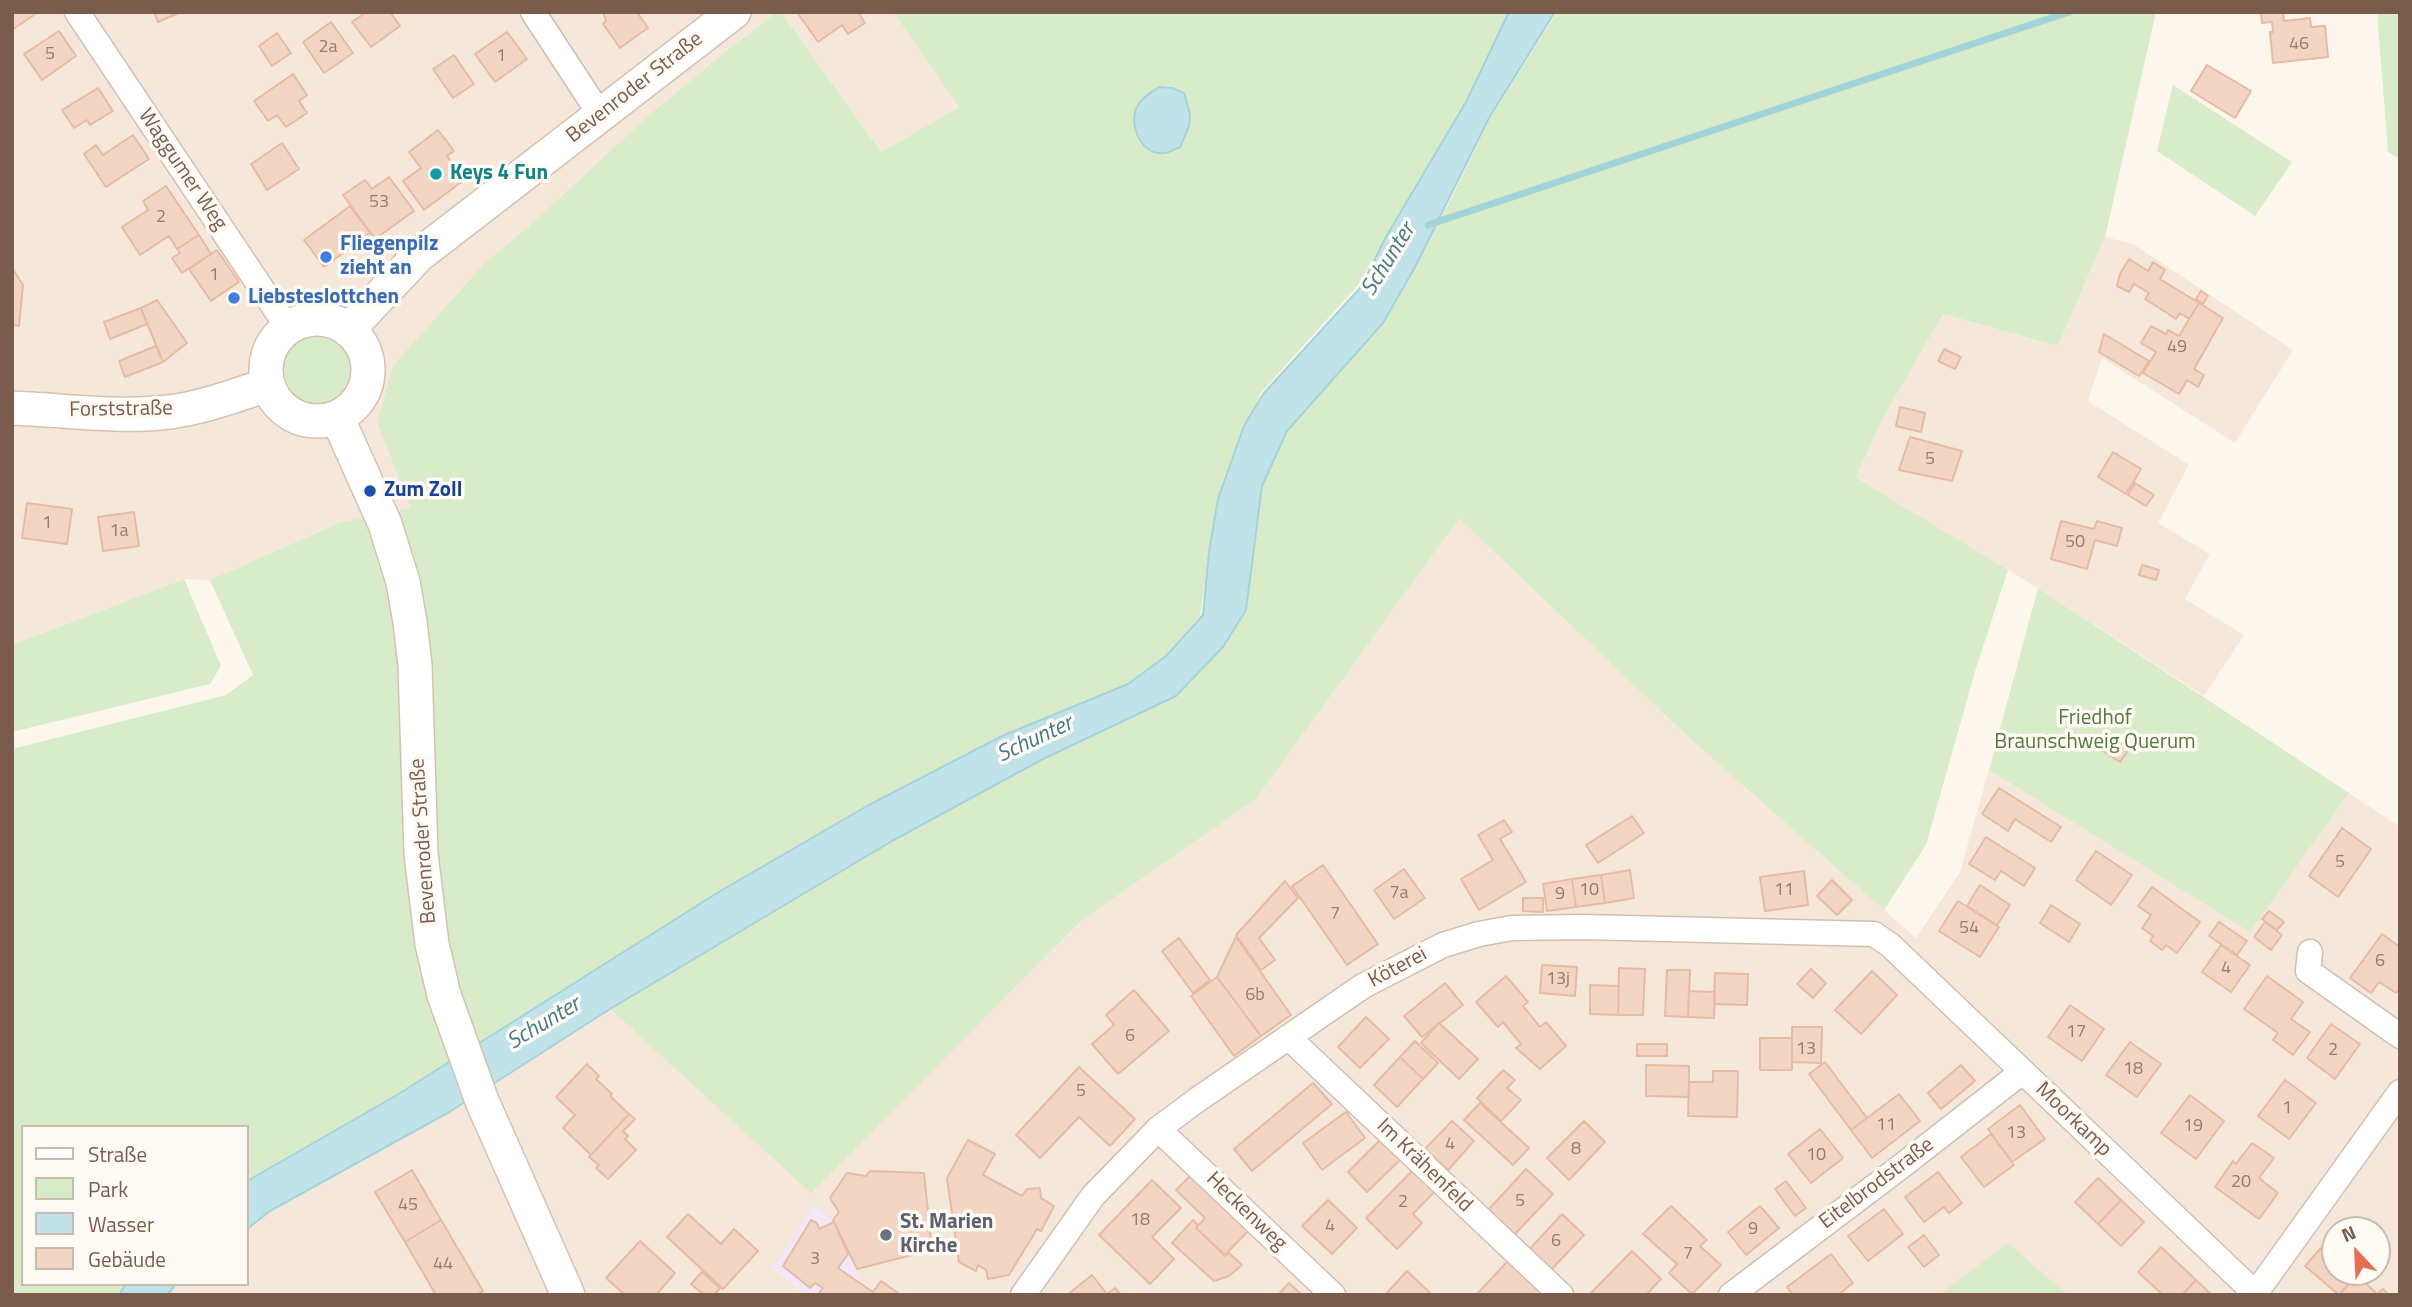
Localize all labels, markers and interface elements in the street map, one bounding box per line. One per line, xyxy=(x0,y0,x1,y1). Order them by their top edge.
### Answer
street label: Bevenroder Straße xyxy=(562,27,708,149)
house number: 46 xyxy=(2289,34,2309,56)
house number: 2a xyxy=(318,37,338,59)
house number: 5 xyxy=(45,44,55,66)
house number: 1 xyxy=(496,46,506,68)
street label: Waggumer Weg xyxy=(132,104,232,236)
place label: Keys 4 Fun xyxy=(450,161,548,187)
marker: Keys 4 Fun xyxy=(428,166,444,182)
house number: 53 xyxy=(369,192,389,214)
house number: 2 xyxy=(156,207,166,229)
water label: Schunter xyxy=(1356,219,1422,301)
place label: Fliegenpilz zieht an xyxy=(340,232,439,282)
marker: Fliegenpilz zieht an xyxy=(318,249,334,265)
house number: 1 xyxy=(209,265,219,287)
place label: Liebsteslottchen xyxy=(248,285,399,311)
marker: Liebsteslottchen xyxy=(226,290,242,306)
house number: 49 xyxy=(2167,337,2187,359)
street label: Forststraße xyxy=(69,396,173,424)
house number: 5 xyxy=(1925,449,1935,471)
place label: Zum Zoll xyxy=(384,478,462,504)
marker: Zum Zoll xyxy=(362,483,378,499)
house number: 1 xyxy=(42,513,52,535)
house number: 1a xyxy=(109,521,129,543)
house number: 50 xyxy=(2065,532,2085,554)
park label: Friedhof Braunschweig Querum xyxy=(1994,706,2196,756)
water label: Schunter xyxy=(993,711,1077,769)
street label: Bevenroder Straße xyxy=(406,757,442,925)
house number: 5 xyxy=(2335,852,2345,874)
house number: 10 xyxy=(1579,880,1599,902)
house number: 11 xyxy=(1774,880,1794,902)
house number: 7a xyxy=(1389,883,1409,905)
house number: 9 xyxy=(1555,884,1565,906)
house number: 7 xyxy=(1330,904,1340,926)
house number: 54 xyxy=(1959,918,1979,940)
street label: Köterei xyxy=(1364,942,1432,994)
house number: 6 xyxy=(2375,951,2385,973)
house number: 4 xyxy=(2221,958,2231,980)
house number: 13j xyxy=(1546,969,1570,991)
house number: 6b xyxy=(1245,985,1265,1007)
water label: Schunter xyxy=(502,991,586,1057)
house number: 17 xyxy=(2066,1022,2086,1044)
house number: 6 xyxy=(1125,1026,1135,1048)
house number: 13 xyxy=(1796,1039,1816,1061)
house number: 2 xyxy=(2328,1040,2338,1062)
house number: 18 xyxy=(2123,1059,2143,1081)
street label: Moorkamp xyxy=(2030,1078,2116,1162)
house number: 5 xyxy=(1076,1081,1086,1103)
house number: 1 xyxy=(2282,1098,2292,1120)
street label: Im Krähenfeld xyxy=(1371,1114,1477,1218)
house number: 11 xyxy=(1876,1115,1896,1137)
house number: 19 xyxy=(2183,1116,2203,1138)
house number: 13 xyxy=(2006,1123,2026,1145)
legend xyxy=(21,1125,248,1286)
street label: Eitelbrodstraße xyxy=(1815,1133,1939,1235)
house number: 4 xyxy=(1445,1134,1455,1156)
text: Straße xyxy=(88,1138,147,1170)
house number: 8 xyxy=(1571,1139,1581,1161)
house number: 10 xyxy=(1806,1145,1826,1167)
street label: Heckenweg xyxy=(1200,1167,1292,1257)
house number: 20 xyxy=(2231,1172,2251,1194)
text: Park xyxy=(88,1173,128,1205)
house number: 5 xyxy=(1515,1191,1525,1213)
house number: 2 xyxy=(1398,1192,1408,1214)
house number: 45 xyxy=(398,1195,418,1217)
text: Wasser xyxy=(88,1208,154,1240)
place label: St. Marien Kirche xyxy=(900,1210,993,1260)
house number: 18 xyxy=(1130,1210,1150,1232)
house number: 4 xyxy=(1325,1216,1335,1238)
north arrow xyxy=(2321,1216,2391,1286)
text: N xyxy=(2337,1217,2360,1249)
house number: 9 xyxy=(1748,1219,1758,1241)
marker: St. Marien Kirche xyxy=(878,1227,894,1243)
house number: 6 xyxy=(1551,1231,1561,1253)
text: Gebäude xyxy=(88,1243,166,1275)
house number: 7 xyxy=(1683,1244,1693,1266)
house number: 3 xyxy=(810,1249,820,1271)
house number: 44 xyxy=(433,1254,453,1276)

